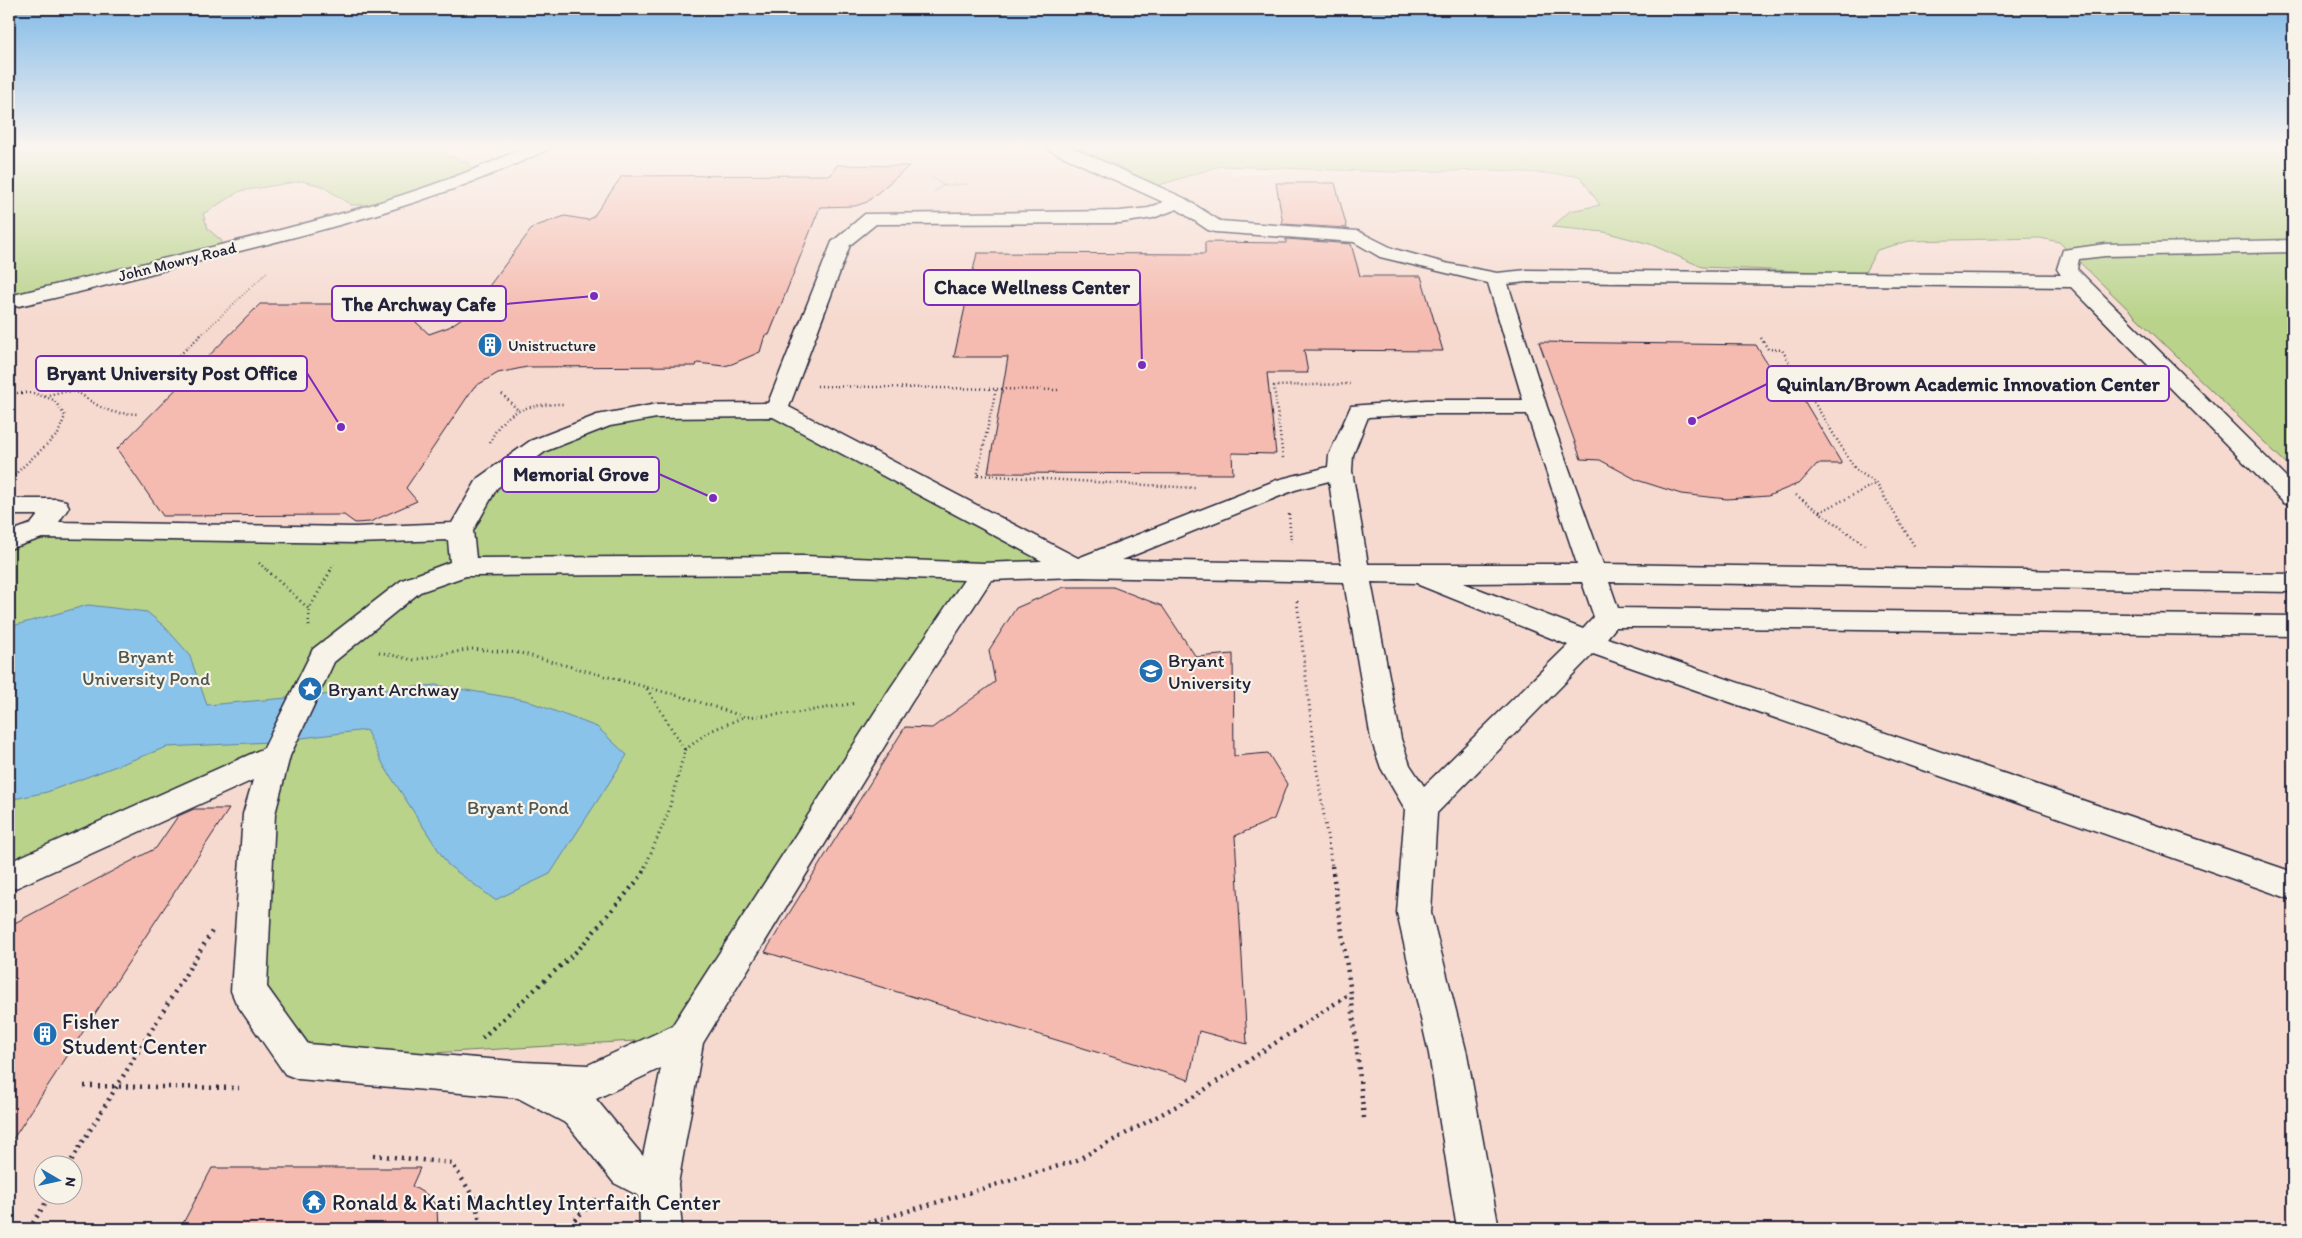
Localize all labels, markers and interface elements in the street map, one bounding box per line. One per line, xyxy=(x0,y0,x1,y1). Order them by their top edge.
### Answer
street label: John Mowry Road xyxy=(116,238,238,285)
callout: Chace Wellness Center xyxy=(924,270,1140,305)
text: Chace Wellness Center xyxy=(934,275,1131,299)
callout: The Archway Cafe xyxy=(332,286,506,321)
text: The Archway Cafe xyxy=(341,292,497,317)
building icon: Unistructure xyxy=(477,332,503,358)
place label: Unistructure xyxy=(508,336,596,355)
callout: Bryant University Post Office xyxy=(36,356,307,391)
text: Bryant University Post Office xyxy=(47,361,298,386)
callout: Quinlan/Brown Academic Innovation Center xyxy=(1767,366,2169,401)
text: Quinlan/Brown Academic Innovation Center xyxy=(1776,372,2161,396)
callout: Memorial Grove xyxy=(502,457,659,492)
text: Memorial Grove xyxy=(513,462,649,486)
park label: Bryant University Pond xyxy=(82,645,210,690)
place label: Bryant University xyxy=(1168,649,1251,694)
school or university icon: Bryant University xyxy=(1138,658,1164,684)
place icon: Bryant Archway xyxy=(297,676,323,702)
place label: Bryant Archway xyxy=(328,678,459,701)
park label: Bryant Pond xyxy=(467,796,570,819)
place label: Fisher Student Center xyxy=(62,1008,207,1060)
building icon: Fisher Student Center xyxy=(32,1021,58,1047)
north arrow xyxy=(32,1156,82,1206)
text: N xyxy=(61,1176,79,1188)
temple icon: Ronald & Kati Machtley Interfaith Center xyxy=(301,1189,327,1215)
place label: Ronald & Kati Machtley Interfaith Center xyxy=(332,1189,721,1216)

